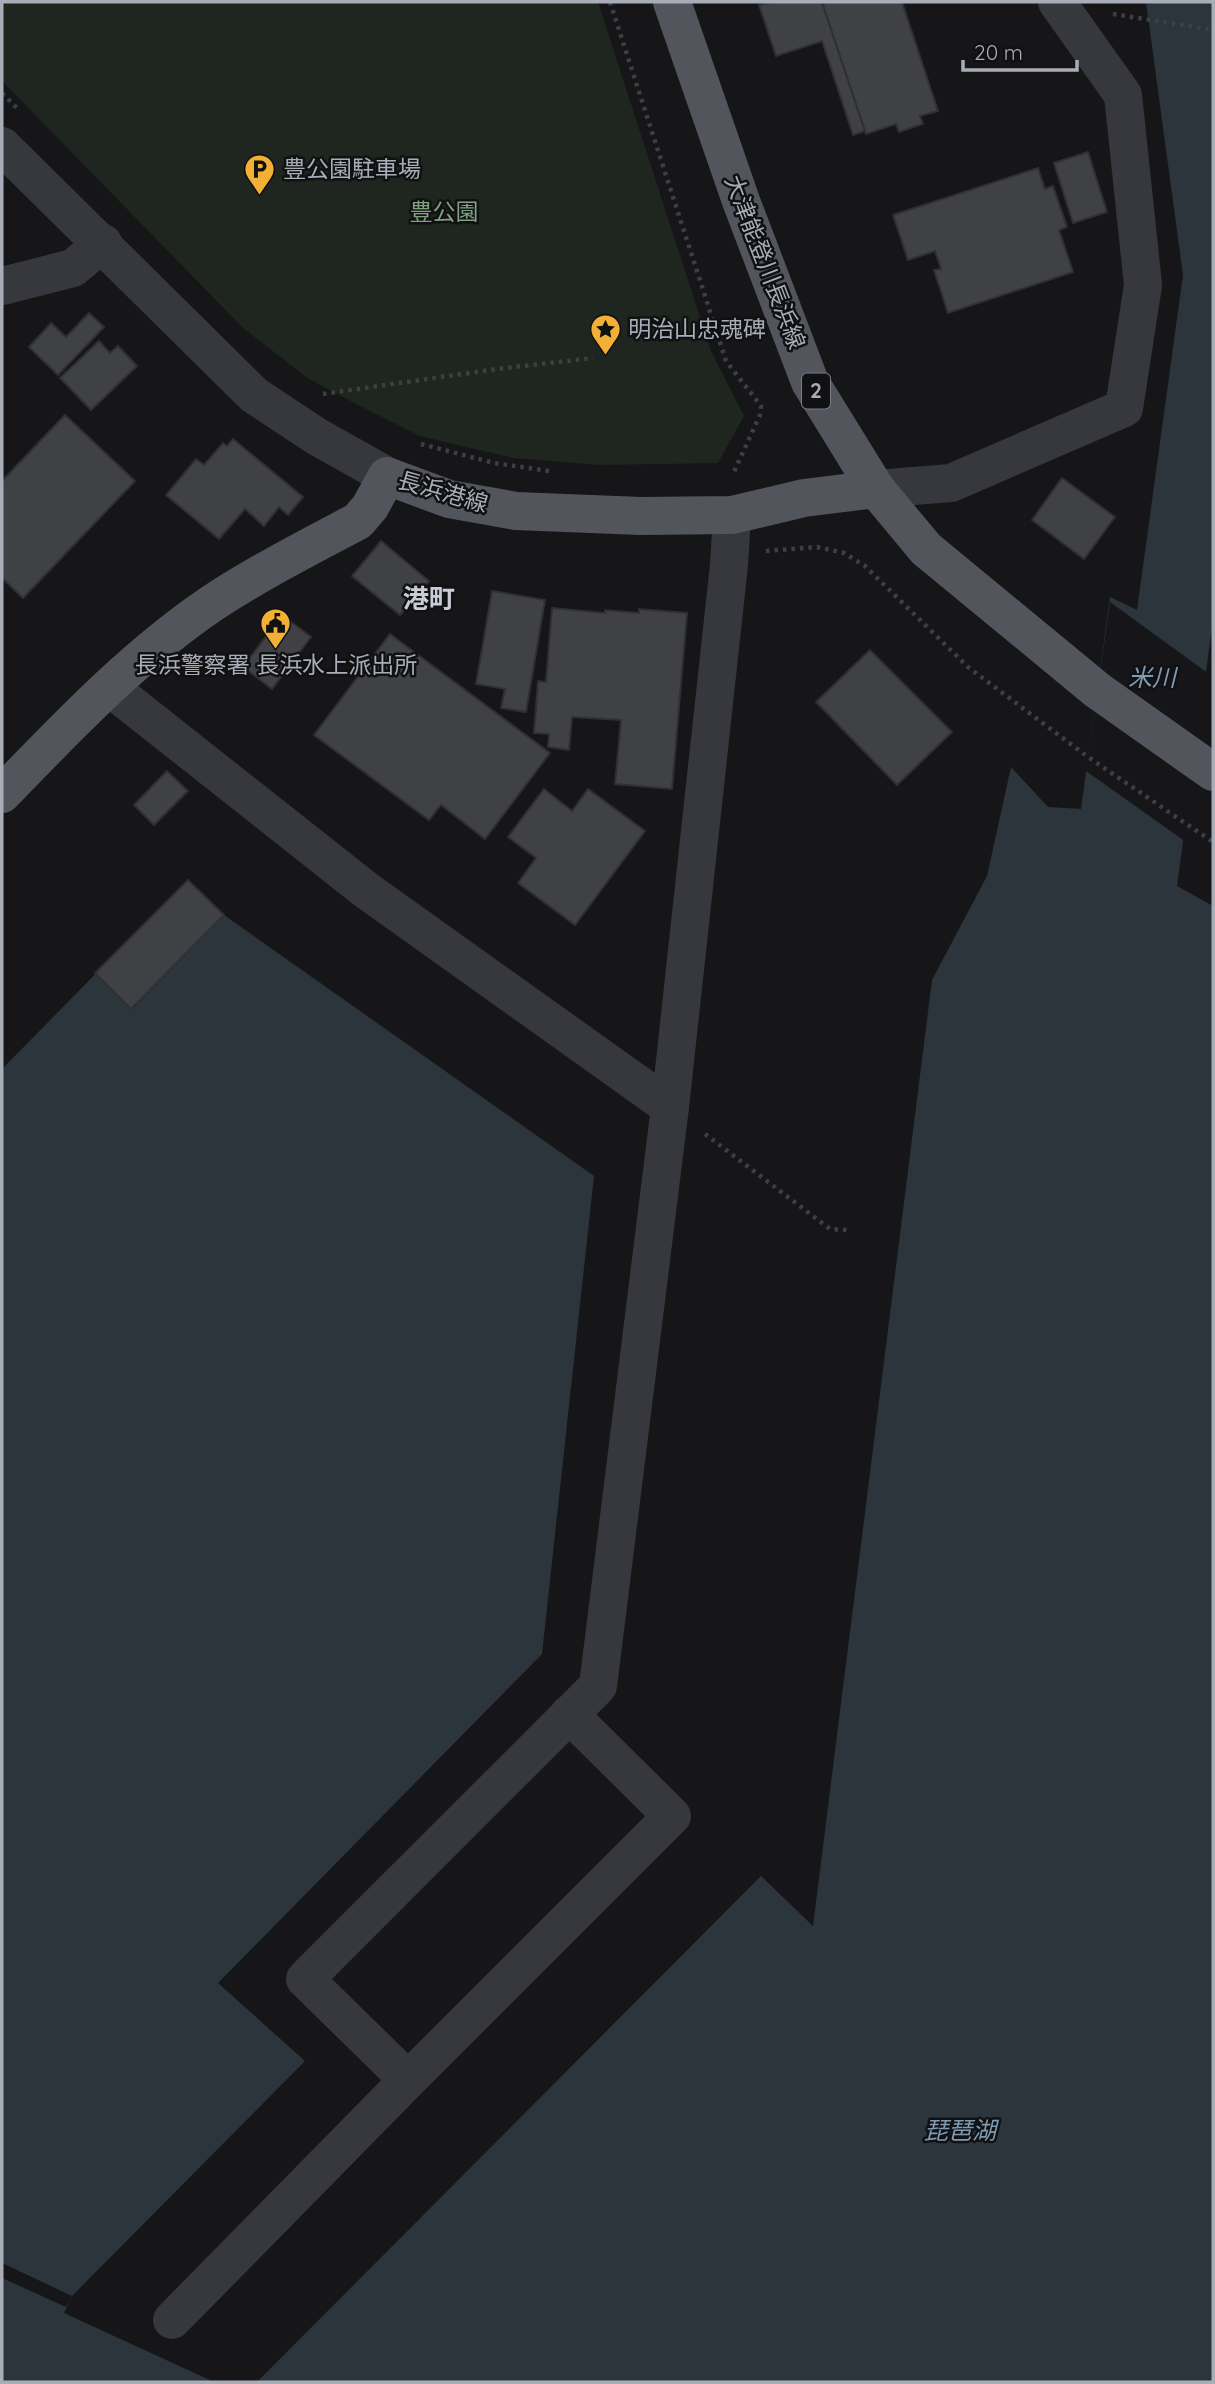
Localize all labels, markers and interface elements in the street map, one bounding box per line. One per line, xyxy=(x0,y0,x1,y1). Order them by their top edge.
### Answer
scale bar xyxy=(963,28,1077,72)
text: 20 m xyxy=(974,39,1023,65)
parking icon: 豊公園駐車場 xyxy=(243,152,277,196)
place label: 豊公園駐車場 xyxy=(283,154,421,183)
street label: 大津能登川長浜線 xyxy=(719,171,812,353)
park label: 豊公園 xyxy=(410,197,479,226)
place icon: 明治山忠魂碑 xyxy=(588,312,622,356)
place label: 明治山忠魂碑 xyxy=(628,314,766,343)
road number: 2 xyxy=(802,374,830,408)
street label: 長浜港線 xyxy=(395,465,491,518)
district label: 港町 xyxy=(403,582,455,615)
public building icon: 長浜警察署 長浜水上派出所 xyxy=(259,607,293,651)
place label: 長浜警察署 長浜水上派出所 xyxy=(135,650,417,679)
water label: 米川 xyxy=(1128,662,1179,692)
water label: 琵琶湖 xyxy=(924,2115,1000,2145)

